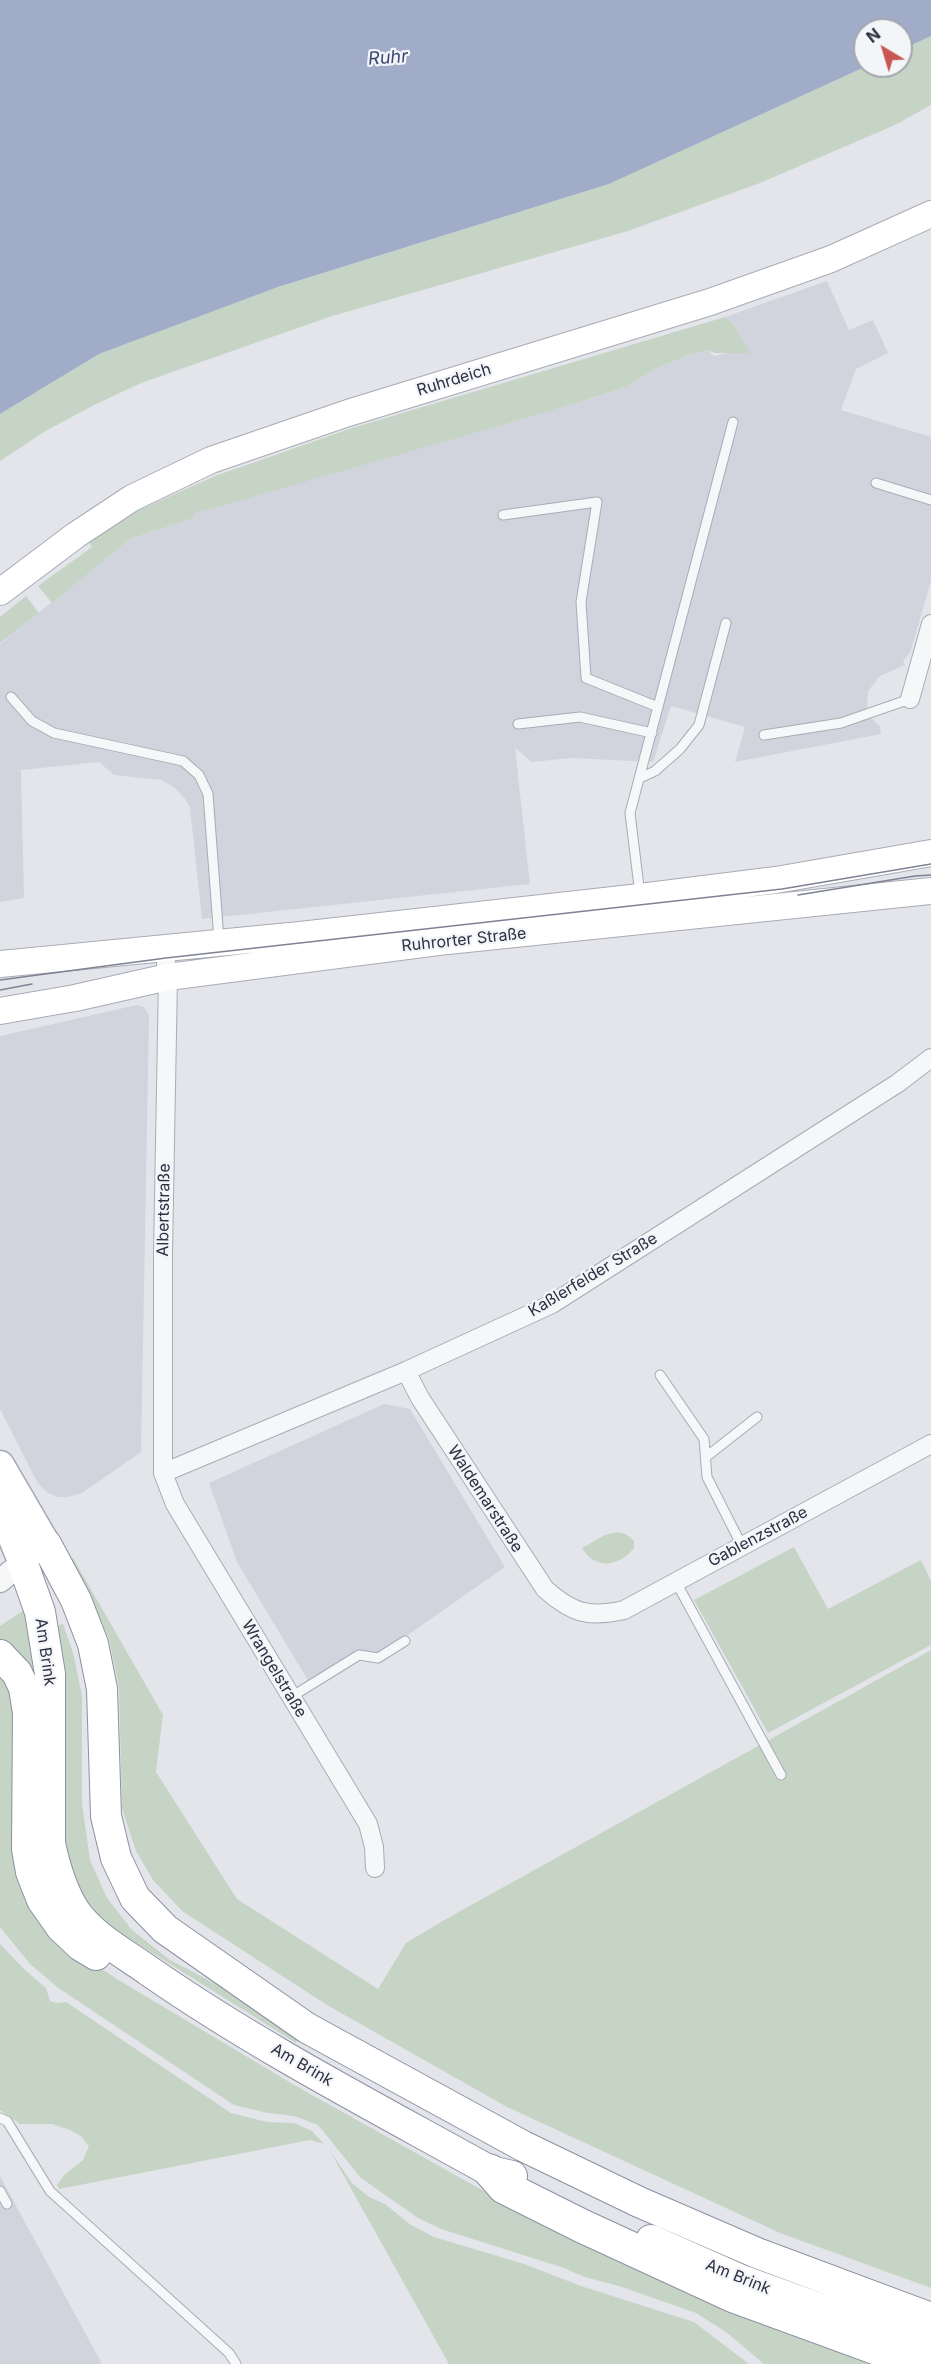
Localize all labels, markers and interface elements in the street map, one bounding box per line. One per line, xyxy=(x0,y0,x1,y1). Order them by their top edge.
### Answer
north arrow xyxy=(853,18,913,78)
text: N xyxy=(862,24,884,47)
water label: Ruhr xyxy=(367,46,409,70)
street label: Ruhrdeich xyxy=(415,360,493,400)
street label: Ruhrorter Straße xyxy=(401,924,527,956)
street label: Albertstraße xyxy=(154,1163,174,1257)
street label: Kaßlerfelder Straße xyxy=(525,1229,661,1321)
street label: Waldemarstraße xyxy=(443,1442,527,1556)
street label: Gablenzstraße xyxy=(705,1503,811,1571)
street label: Am Brink xyxy=(31,1617,59,1687)
street label: Wrangelstraße xyxy=(237,1617,311,1721)
street label: Am Brink xyxy=(268,2040,336,2090)
street label: Am Brink xyxy=(703,2255,773,2299)

